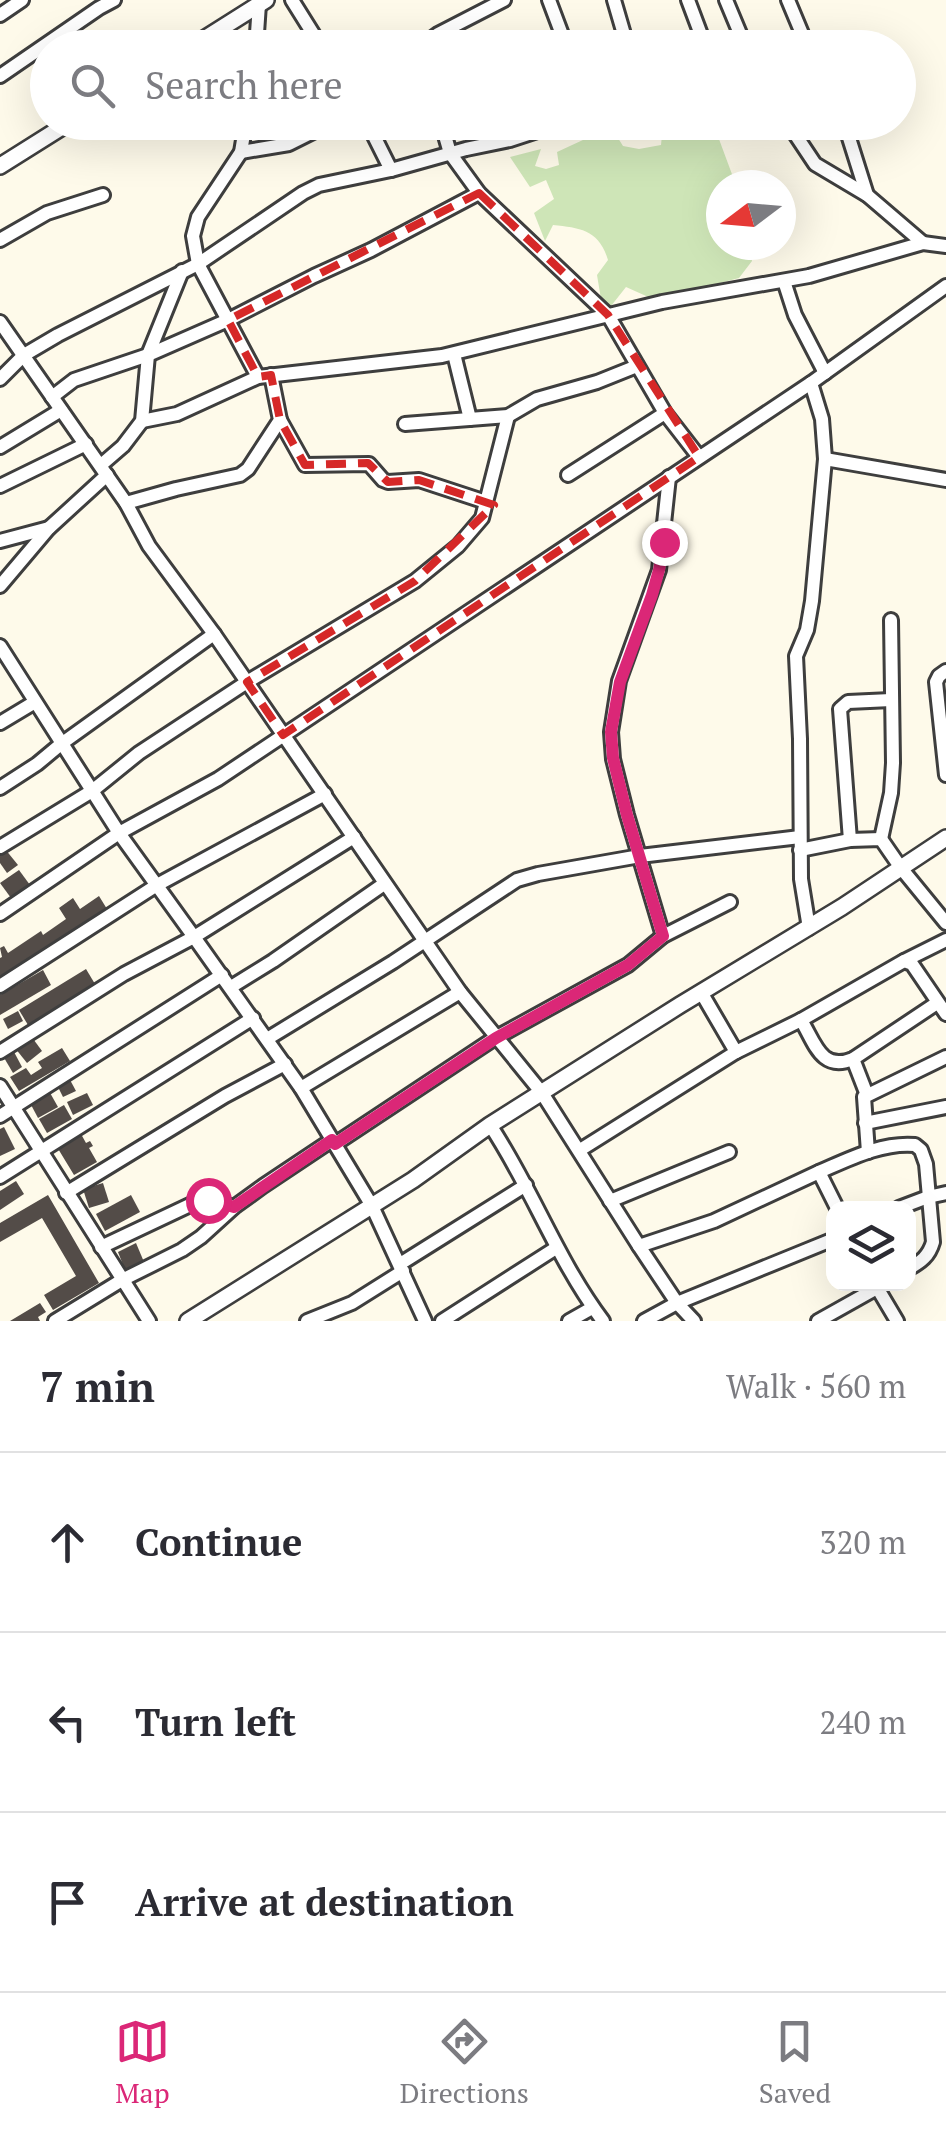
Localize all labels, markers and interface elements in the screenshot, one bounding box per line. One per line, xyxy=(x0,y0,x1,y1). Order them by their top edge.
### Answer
search box xyxy=(30,30,916,140)
icon: search xyxy=(65,58,120,113)
text: Search here xyxy=(145,60,343,110)
north arrow xyxy=(706,170,796,260)
route end xyxy=(642,520,688,566)
route start xyxy=(186,1178,232,1224)
map controls xyxy=(826,1201,916,1291)
button: layers xyxy=(826,1201,916,1291)
text: 7 min xyxy=(40,1358,155,1414)
text: Walk · 560 m xyxy=(726,1365,906,1407)
icon: ahead xyxy=(40,1515,95,1570)
text: Continue xyxy=(135,1517,302,1567)
text: 320 m xyxy=(819,1521,906,1563)
icon: left xyxy=(40,1695,95,1750)
text: Turn left xyxy=(135,1697,296,1747)
text: 240 m xyxy=(819,1701,906,1743)
icon: arrive xyxy=(40,1875,95,1930)
text: Arrive at destination xyxy=(135,1877,514,1927)
tab: Map xyxy=(115,2014,170,2111)
tab: Directions xyxy=(400,2014,529,2111)
tab: Saved xyxy=(759,2014,831,2111)

